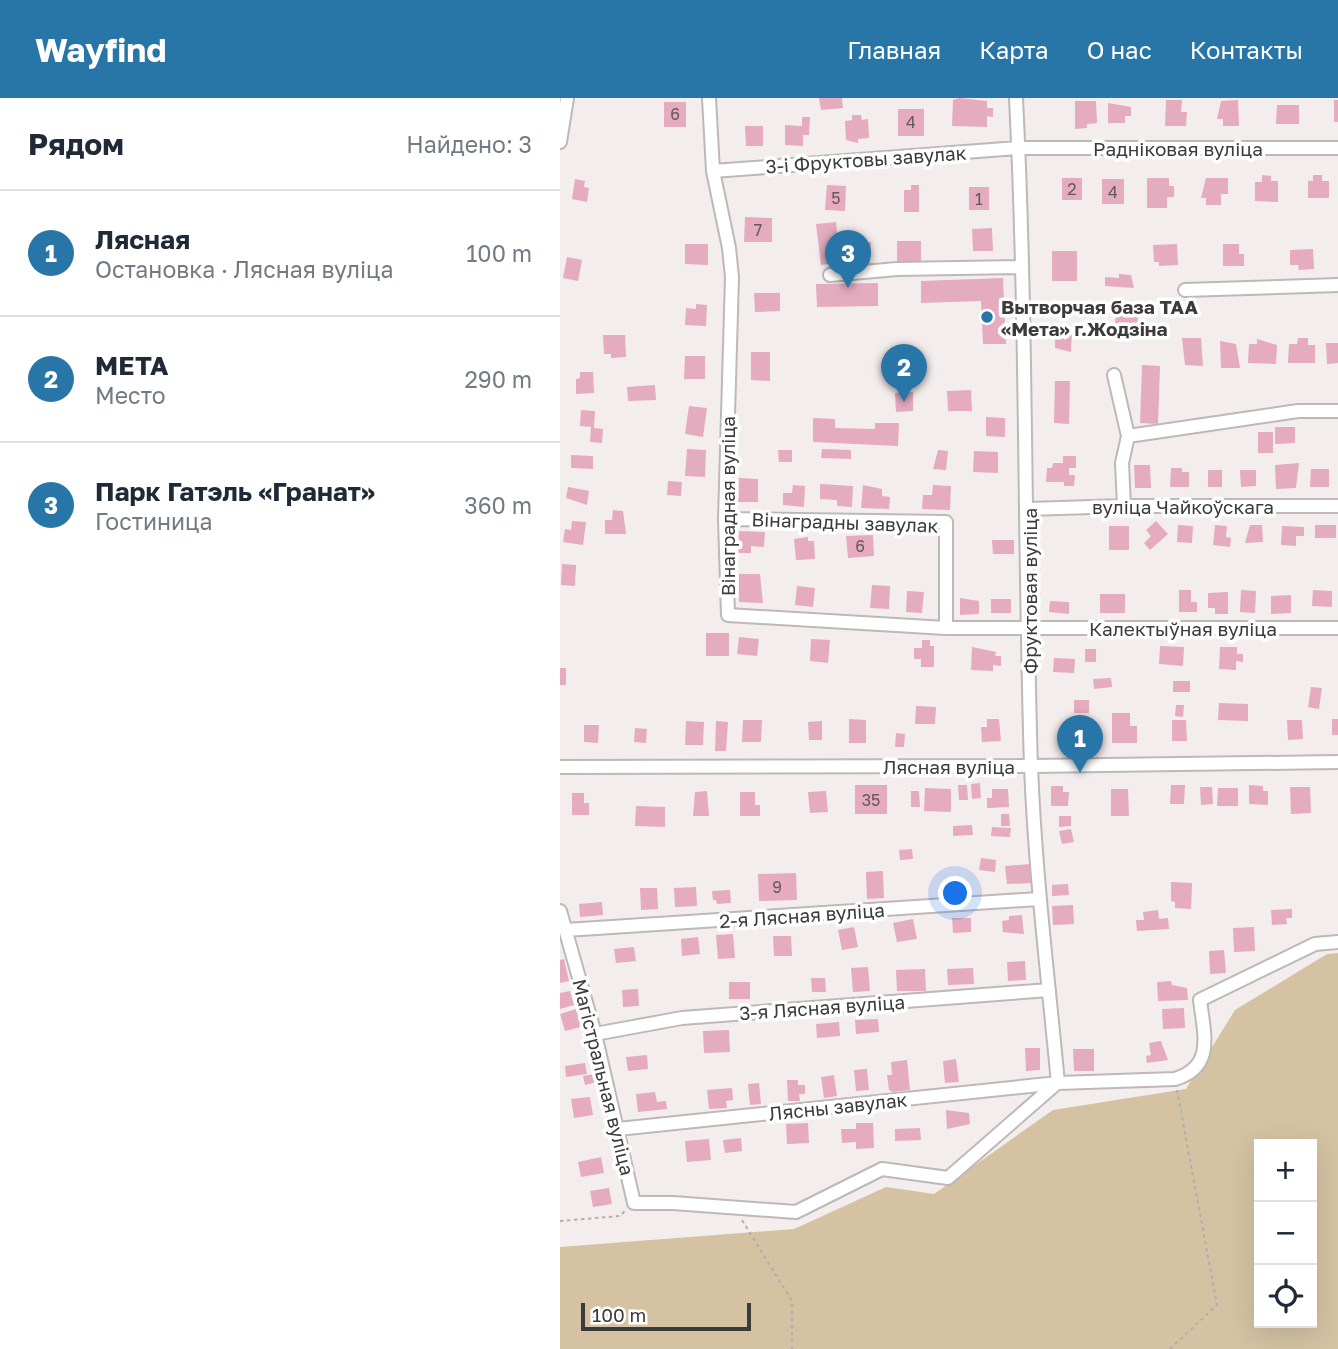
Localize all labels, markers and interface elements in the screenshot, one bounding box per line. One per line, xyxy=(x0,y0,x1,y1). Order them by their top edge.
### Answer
text: Wayfind xyxy=(35,30,166,69)
text: Главная xyxy=(847,35,941,64)
text: Карта xyxy=(979,35,1049,64)
text: О нас xyxy=(1087,35,1152,64)
text: Контакты xyxy=(1190,35,1303,64)
house number: 6 xyxy=(670,104,680,124)
house number: 4 xyxy=(906,112,916,132)
text: Рядом xyxy=(28,126,124,162)
text: Найдено: 3 xyxy=(406,130,532,158)
street label: Радніковая вуліца xyxy=(1093,137,1263,160)
street label: 3-і Фруктовы завулак xyxy=(765,141,967,177)
house number: 2 xyxy=(1067,179,1077,199)
house number: 4 xyxy=(1108,182,1118,202)
house number: 5 xyxy=(831,188,841,208)
house number: 1 xyxy=(975,189,983,209)
house number: 7 xyxy=(754,220,762,240)
text: Лясная xyxy=(95,224,190,255)
pin: 3 xyxy=(825,230,871,288)
text: 1 xyxy=(45,239,57,267)
text: 100 m xyxy=(466,239,532,267)
text: Остановка · Лясная вуліца xyxy=(95,255,394,283)
place label: Вытворчая база ТАА «Мета» г.Жодзіна xyxy=(1001,295,1198,340)
marker: Вытворчая база ТАА «Мета» г.Жодзіна xyxy=(979,309,995,325)
pin: 2 xyxy=(881,344,927,402)
text: МЕТА xyxy=(95,350,168,381)
text: 2 xyxy=(44,365,58,393)
text: 290 m xyxy=(464,365,532,393)
text: Место xyxy=(95,381,166,409)
street label: Вінаградная вуліца xyxy=(716,416,739,596)
text: Парк Гатэль «Гранат» xyxy=(95,476,375,507)
text: 3 xyxy=(44,491,58,519)
text: 360 m xyxy=(464,491,532,519)
street label: вуліца Чайкоўскага xyxy=(1092,495,1274,518)
text: Гостиница xyxy=(95,507,213,535)
street label: Вінаградны завулак xyxy=(751,507,939,537)
street label: Фруктовая вуліца xyxy=(1018,508,1041,674)
house number: 6 xyxy=(855,536,865,556)
street label: Калектыўная вуліца xyxy=(1089,617,1277,640)
pin: 1 xyxy=(1057,715,1103,773)
street label: Лясная вуліца xyxy=(883,755,1015,778)
house number: 35 xyxy=(862,790,880,810)
your location xyxy=(938,876,972,910)
house number: 9 xyxy=(772,877,782,897)
street label: 2-я Лясная вуліца xyxy=(718,898,886,932)
street label: Магістральная вуліца xyxy=(568,976,640,1178)
street label: 3-я Лясная вуліца xyxy=(738,990,906,1024)
street label: Лясны завулак xyxy=(768,1087,908,1125)
map controls xyxy=(1254,1139,1317,1328)
button: + xyxy=(1254,1139,1317,1202)
button: − xyxy=(1254,1202,1317,1265)
button: locate xyxy=(1254,1265,1317,1328)
scale bar xyxy=(581,1300,751,1332)
text: 100 m xyxy=(592,1303,646,1326)

